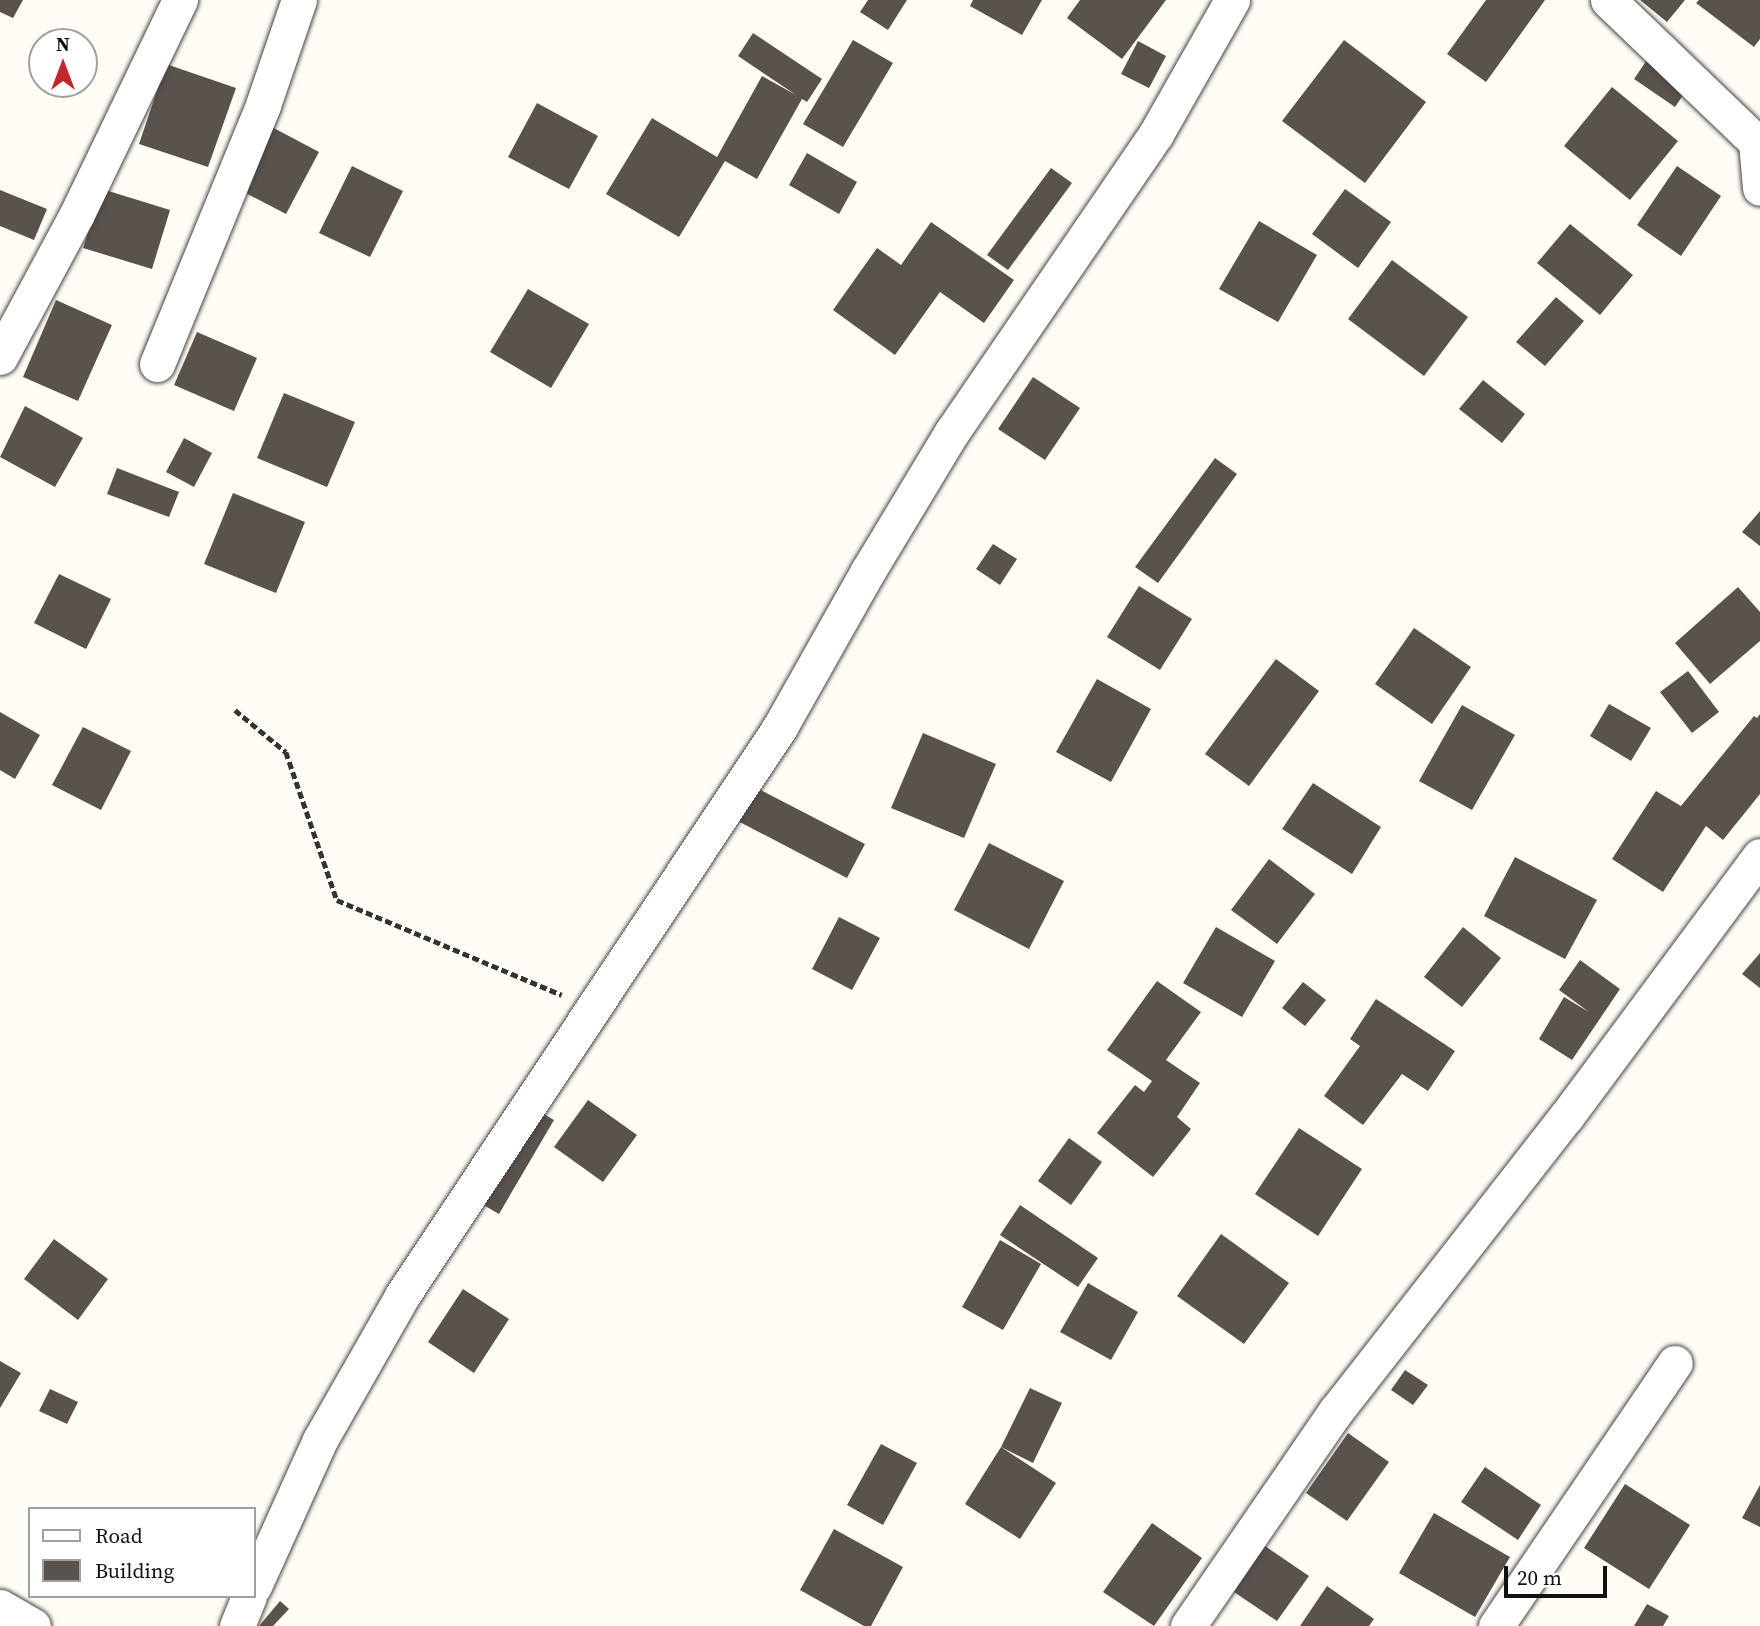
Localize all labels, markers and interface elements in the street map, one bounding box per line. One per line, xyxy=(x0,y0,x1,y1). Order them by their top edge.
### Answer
north arrow xyxy=(28,28,98,98)
text: N xyxy=(56,31,70,57)
legend xyxy=(28,1507,256,1598)
text: Road xyxy=(95,1521,143,1550)
scale bar xyxy=(1508,1552,1611,1596)
text: Building xyxy=(95,1556,174,1585)
text: 20 m xyxy=(1517,1563,1562,1592)

